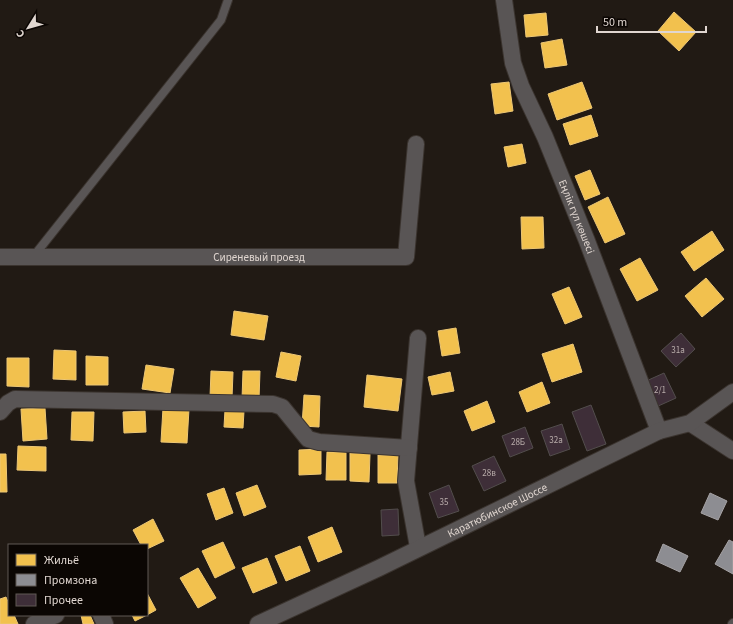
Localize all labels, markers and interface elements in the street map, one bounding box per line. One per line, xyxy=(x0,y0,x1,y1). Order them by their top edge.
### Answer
north arrow xyxy=(8,8,48,48)
scale bar xyxy=(597,8,706,34)
text: 50 m xyxy=(603,14,627,31)
text: С xyxy=(12,26,28,41)
street label: Еңлік гүл көшесі xyxy=(555,177,598,256)
street label: Сиреневый проезд xyxy=(213,250,305,265)
house number: 31а xyxy=(671,344,685,357)
house number: 2/1 xyxy=(654,384,666,397)
house number: 32а xyxy=(549,434,563,447)
house number: 28Б xyxy=(511,436,525,449)
house number: 28в xyxy=(482,467,496,480)
street label: Каратюбинское Шоссе xyxy=(445,480,550,541)
house number: 35 xyxy=(440,496,449,509)
legend xyxy=(8,544,148,616)
text: Жильё xyxy=(44,552,79,569)
text: Промзона xyxy=(44,572,97,589)
text: Прочее xyxy=(44,592,83,609)

